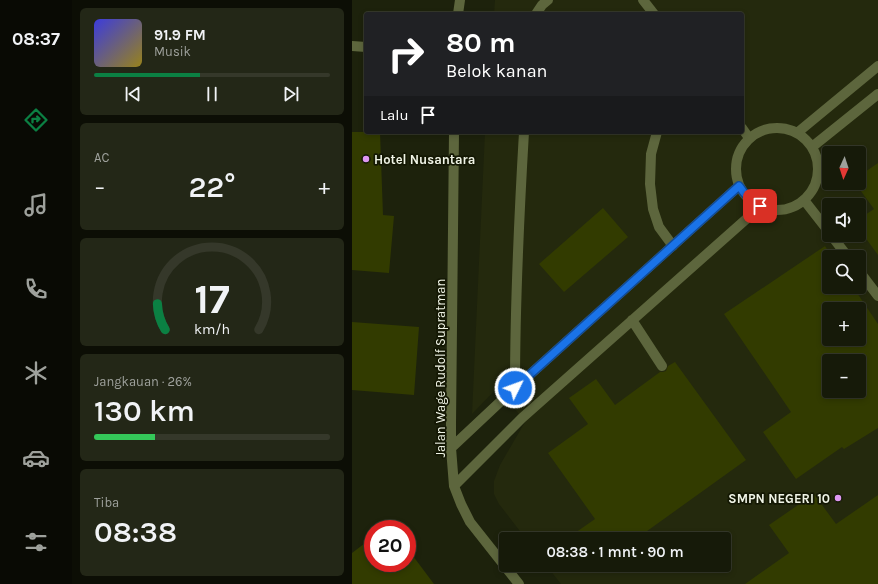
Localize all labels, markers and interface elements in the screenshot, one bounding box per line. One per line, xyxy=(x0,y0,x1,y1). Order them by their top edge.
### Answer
text: 91.9 FM xyxy=(154,26,206,44)
text: 80 m xyxy=(446,26,515,59)
text: 08:37 xyxy=(12,28,60,50)
icon: right xyxy=(380,28,432,80)
text: Musik xyxy=(154,44,191,59)
text: Belok kanan xyxy=(446,60,547,82)
icon: previous xyxy=(122,83,144,105)
icon: pause xyxy=(201,83,223,105)
icon: next xyxy=(280,83,302,105)
icon: arrive xyxy=(417,104,439,126)
icon: directions xyxy=(22,106,50,134)
text: Lalu xyxy=(380,106,409,124)
north arrow xyxy=(822,146,866,190)
map controls xyxy=(822,146,866,398)
text: AC xyxy=(94,150,109,165)
place label: Hotel Nusantara xyxy=(374,152,475,167)
marker: Hotel Nusantara xyxy=(361,154,371,164)
text: 22° xyxy=(188,169,236,205)
text: − xyxy=(94,174,106,200)
text: + xyxy=(318,174,330,200)
pin xyxy=(743,189,777,223)
icon: music xyxy=(22,191,50,219)
icon: arrive xyxy=(749,195,771,217)
button: sound xyxy=(822,198,866,242)
button: search xyxy=(822,250,866,294)
icon: phone xyxy=(22,275,50,303)
text: 17 xyxy=(194,275,230,323)
street label: Jalan Wage Rudolf Supratman xyxy=(433,279,448,457)
button: + xyxy=(822,302,866,346)
text: km/h xyxy=(194,321,230,338)
button: − xyxy=(822,354,866,398)
icon: climate xyxy=(22,359,50,387)
position arrow xyxy=(494,367,536,409)
text: Jangkauan · 26% xyxy=(94,374,192,389)
text: 130 km xyxy=(94,393,195,429)
icon: car xyxy=(22,444,50,472)
place label: SMPN NEGERI 10 xyxy=(728,491,830,506)
marker: SMPN NEGERI 10 xyxy=(833,493,843,503)
text: Tiba xyxy=(94,495,119,510)
text: 08:38 xyxy=(94,514,177,550)
speed limit sign: 20 xyxy=(364,520,416,572)
icon: filters xyxy=(22,528,50,556)
text: 08:38 · 1 mnt · 90 m xyxy=(546,543,684,561)

